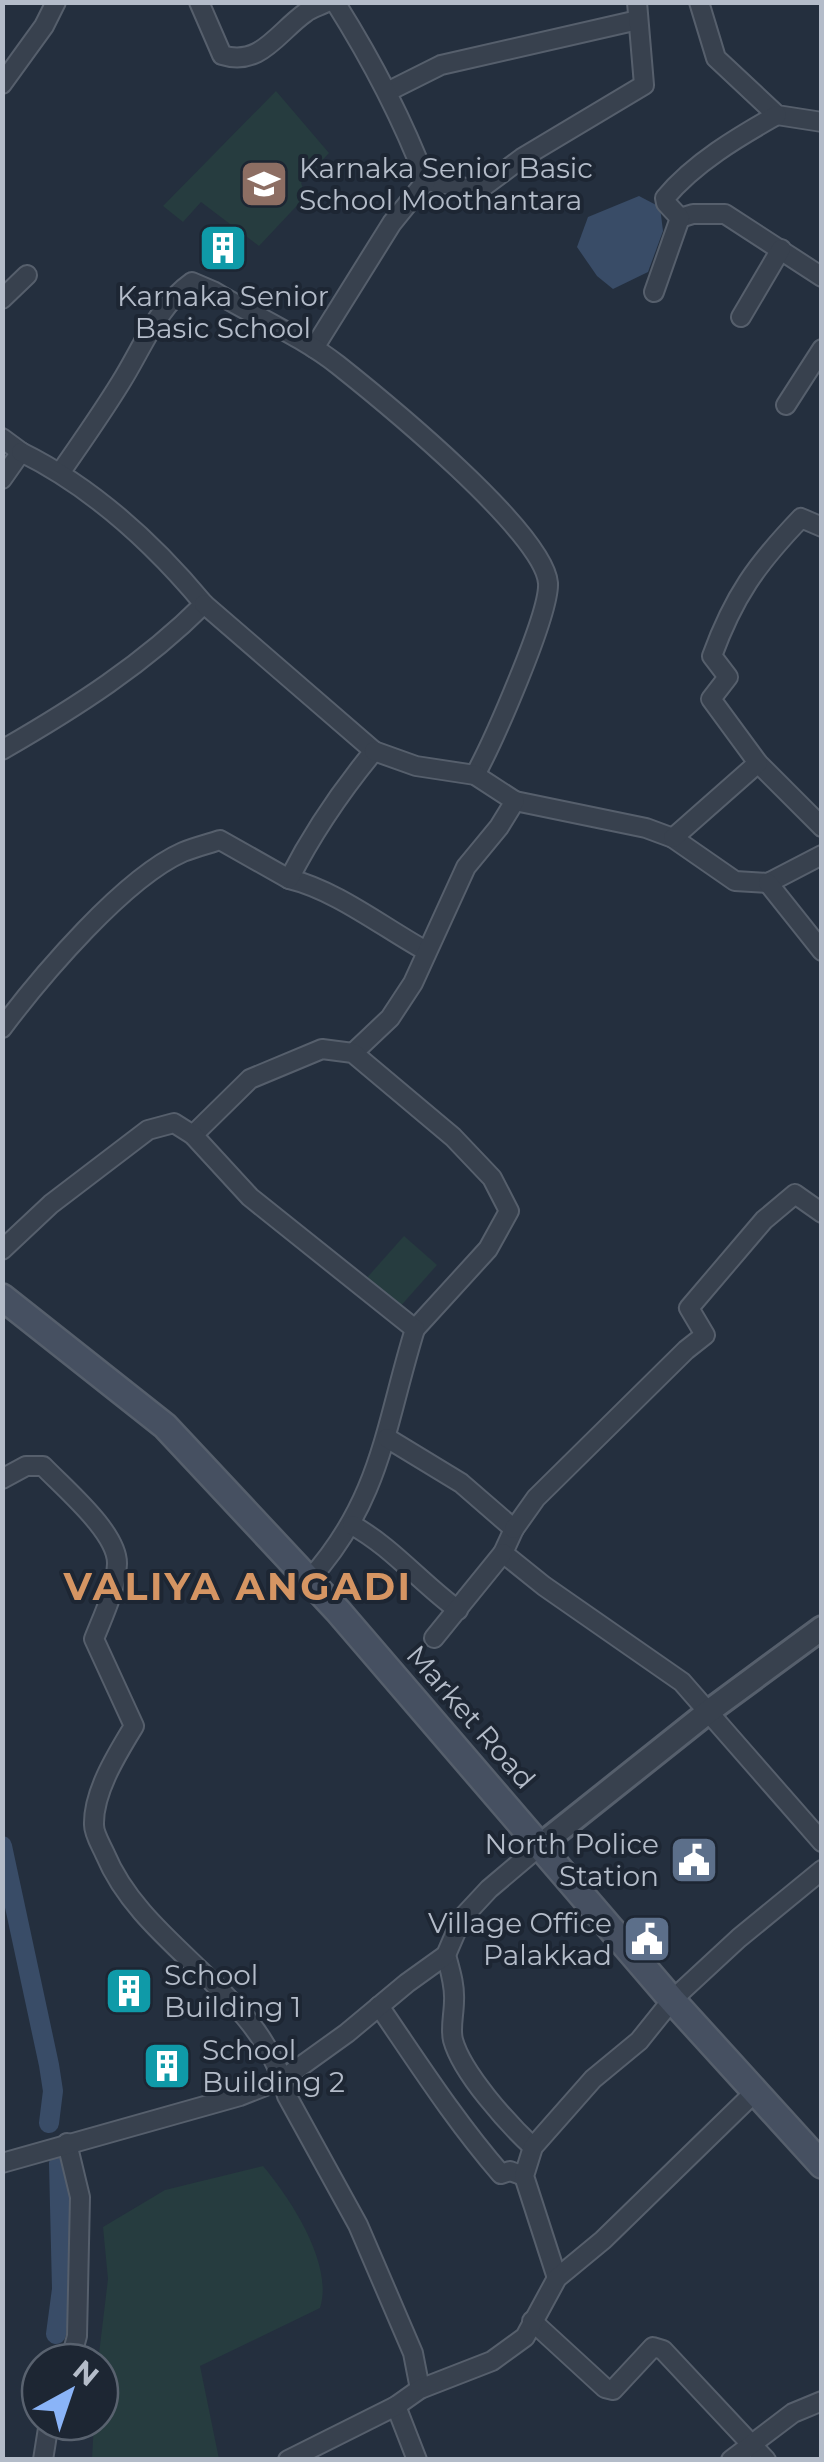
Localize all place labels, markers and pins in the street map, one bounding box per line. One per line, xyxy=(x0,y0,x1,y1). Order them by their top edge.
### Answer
place label: Karnaka Senior Basic School Moothantara xyxy=(299,151,593,217)
school or university icon: Karnaka Senior Basic School Moothantara xyxy=(238,158,290,210)
building icon: Karnaka Senior Basic School xyxy=(197,222,249,274)
place label: Karnaka Senior Basic School xyxy=(117,279,329,345)
place label: North Police Station xyxy=(485,1827,659,1893)
public building icon: North Police Station xyxy=(668,1834,720,1886)
place label: Village Office Palakkad xyxy=(428,1906,612,1972)
public building icon: Village Office Palakkad xyxy=(621,1913,673,1965)
place label: School Building 1 xyxy=(164,1958,301,2024)
building icon: School Building 1 xyxy=(103,1965,155,2017)
place label: School Building 2 xyxy=(202,2033,345,2099)
building icon: School Building 2 xyxy=(141,2040,193,2092)

